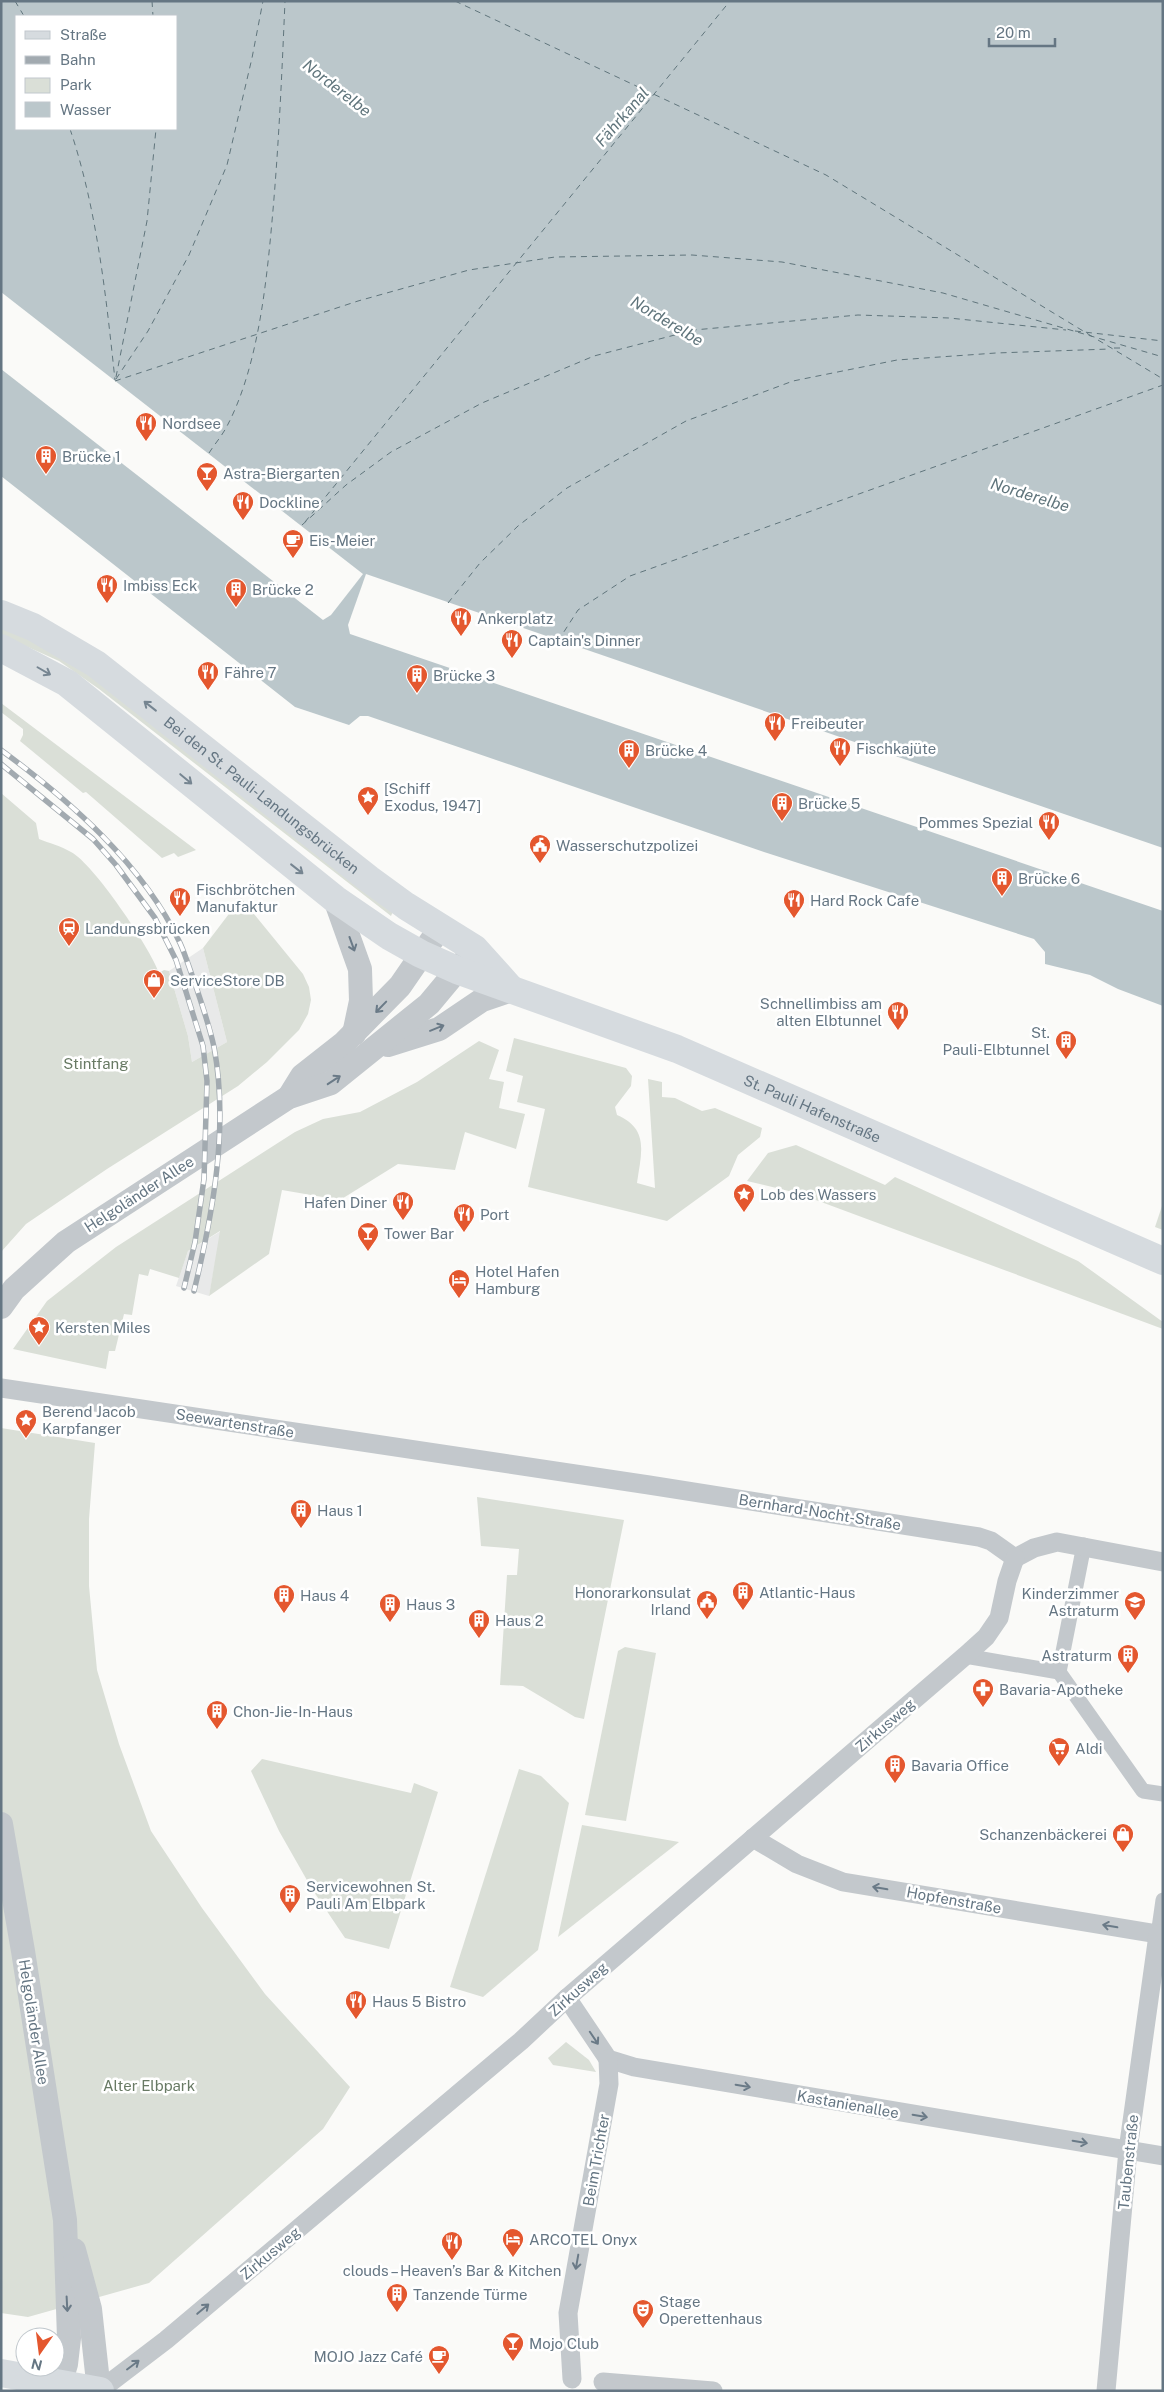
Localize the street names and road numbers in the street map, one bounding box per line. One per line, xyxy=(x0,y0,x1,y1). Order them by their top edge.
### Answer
street label: Bei den St. Pauli-Landungsbrücken xyxy=(161,713,363,877)
street label: St. Pauli Hafenstraße xyxy=(741,1071,884,1145)
street label: Helgoländer Allee xyxy=(81,1152,197,1236)
street label: Seewartenstraße xyxy=(175,1405,295,1441)
street label: Bernhard-Nocht-Straße xyxy=(738,1491,902,1533)
street label: Zirkusweg xyxy=(852,1695,918,1755)
street label: Hopfenstraße xyxy=(905,1883,1003,1917)
street label: Helgoländer Allee xyxy=(16,1958,52,2086)
street label: Zirkusweg xyxy=(545,1958,611,2020)
street label: Kastanienallee xyxy=(796,2087,900,2121)
street label: Beim Trichter xyxy=(580,2112,613,2207)
street label: Taubenstraße xyxy=(1115,2114,1141,2210)
street label: Zirkusweg xyxy=(237,2223,303,2283)

